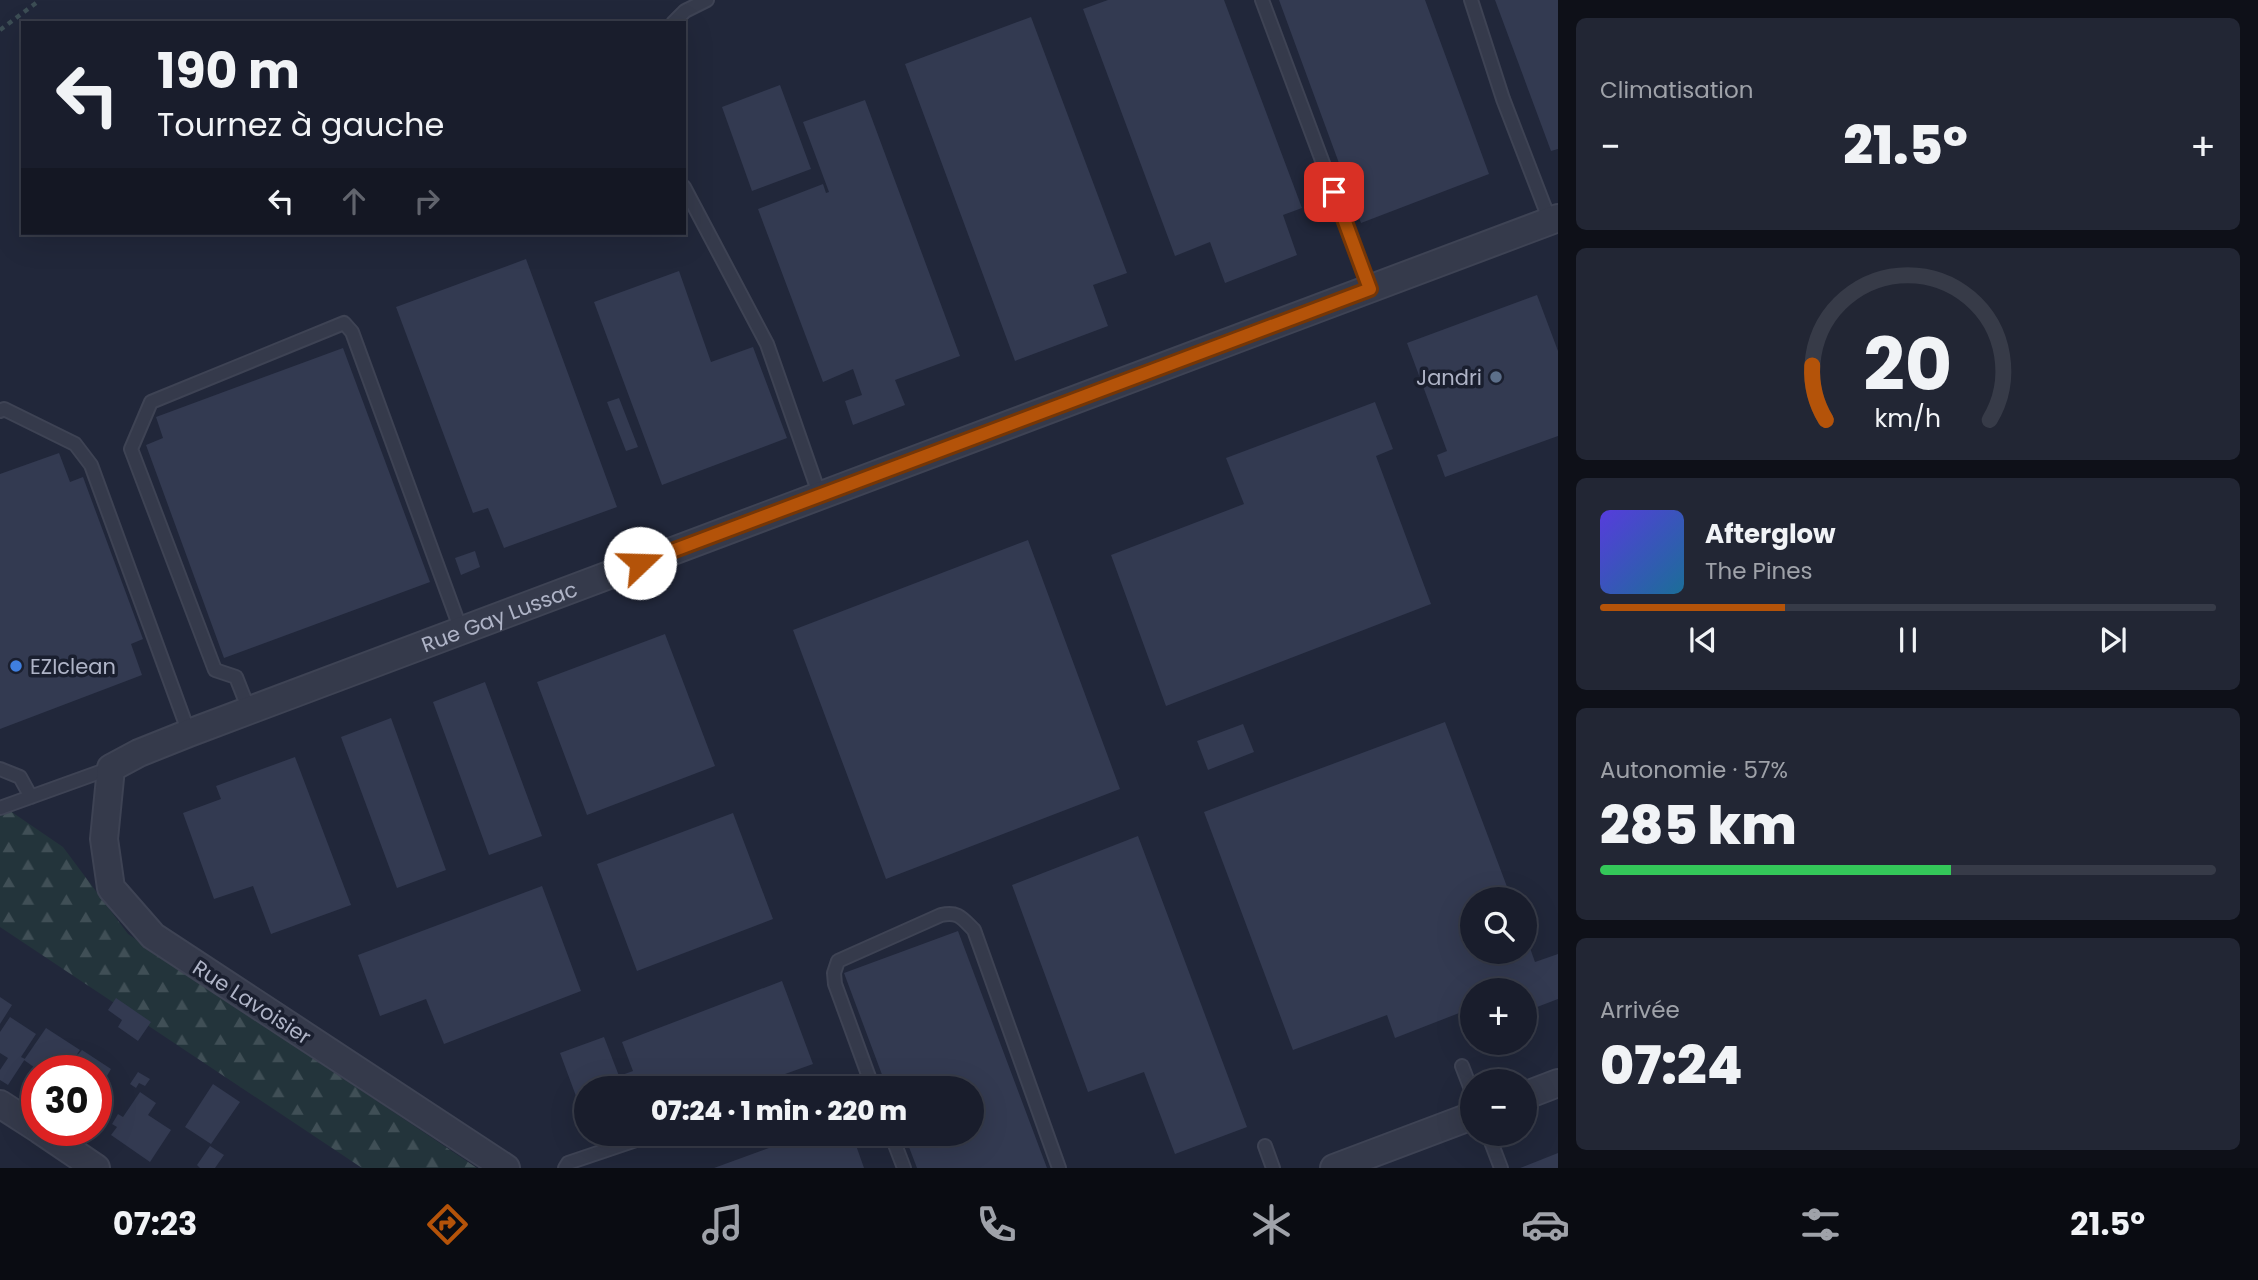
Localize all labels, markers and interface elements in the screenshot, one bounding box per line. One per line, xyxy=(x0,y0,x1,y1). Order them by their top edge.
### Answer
text: 190 m xyxy=(157,37,300,105)
icon: left xyxy=(42,49,133,140)
text: Climatisation xyxy=(1600,74,1753,106)
text: Tournez à gauche xyxy=(157,102,444,147)
text: 21.5° xyxy=(1843,109,1968,182)
text: − xyxy=(1600,120,1621,173)
text: + xyxy=(2190,120,2216,173)
pin xyxy=(1304,162,1364,222)
icon: arrive xyxy=(1315,173,1353,211)
icon: left xyxy=(262,182,300,220)
icon: ahead xyxy=(335,182,373,220)
icon: right xyxy=(408,182,446,220)
text: 20 xyxy=(1863,314,1953,415)
place label: Jandri xyxy=(1416,363,1482,392)
marker: Jandri xyxy=(1488,369,1504,385)
text: km/h xyxy=(1875,401,1941,436)
text: Afterglow xyxy=(1705,516,1836,552)
position arrow xyxy=(603,526,677,600)
text: The Pines xyxy=(1705,555,1813,587)
street label: Rue Gay Lussac xyxy=(417,574,581,659)
icon: previous xyxy=(1684,621,1722,659)
icon: pause xyxy=(1889,621,1927,659)
icon: next xyxy=(2094,621,2132,659)
place label: EZIclean xyxy=(30,652,116,681)
marker: EZIclean xyxy=(8,658,24,674)
text: Autonomie · 57% xyxy=(1600,754,1788,786)
text: 285 km xyxy=(1600,789,1797,862)
map controls xyxy=(1460,887,1537,1146)
button: search xyxy=(1460,887,1537,964)
street label: Rue Lavoisier xyxy=(187,953,317,1051)
button: + xyxy=(1460,978,1537,1055)
text: Arrivée xyxy=(1600,994,1680,1026)
text: 07:24 xyxy=(1600,1029,1743,1102)
speed limit sign: 30 xyxy=(21,1055,112,1146)
button: − xyxy=(1460,1069,1537,1146)
text: 07:24 · 1 min · 220 m xyxy=(651,1093,907,1129)
icon: directions xyxy=(423,1200,472,1249)
icon: music xyxy=(698,1200,747,1249)
icon: phone xyxy=(972,1200,1021,1249)
icon: climate xyxy=(1247,1200,1296,1249)
icon: car xyxy=(1521,1200,1570,1249)
icon: filters xyxy=(1796,1200,1845,1249)
text: 07:23 xyxy=(113,1201,197,1246)
text: 21.5° xyxy=(2070,1201,2145,1246)

